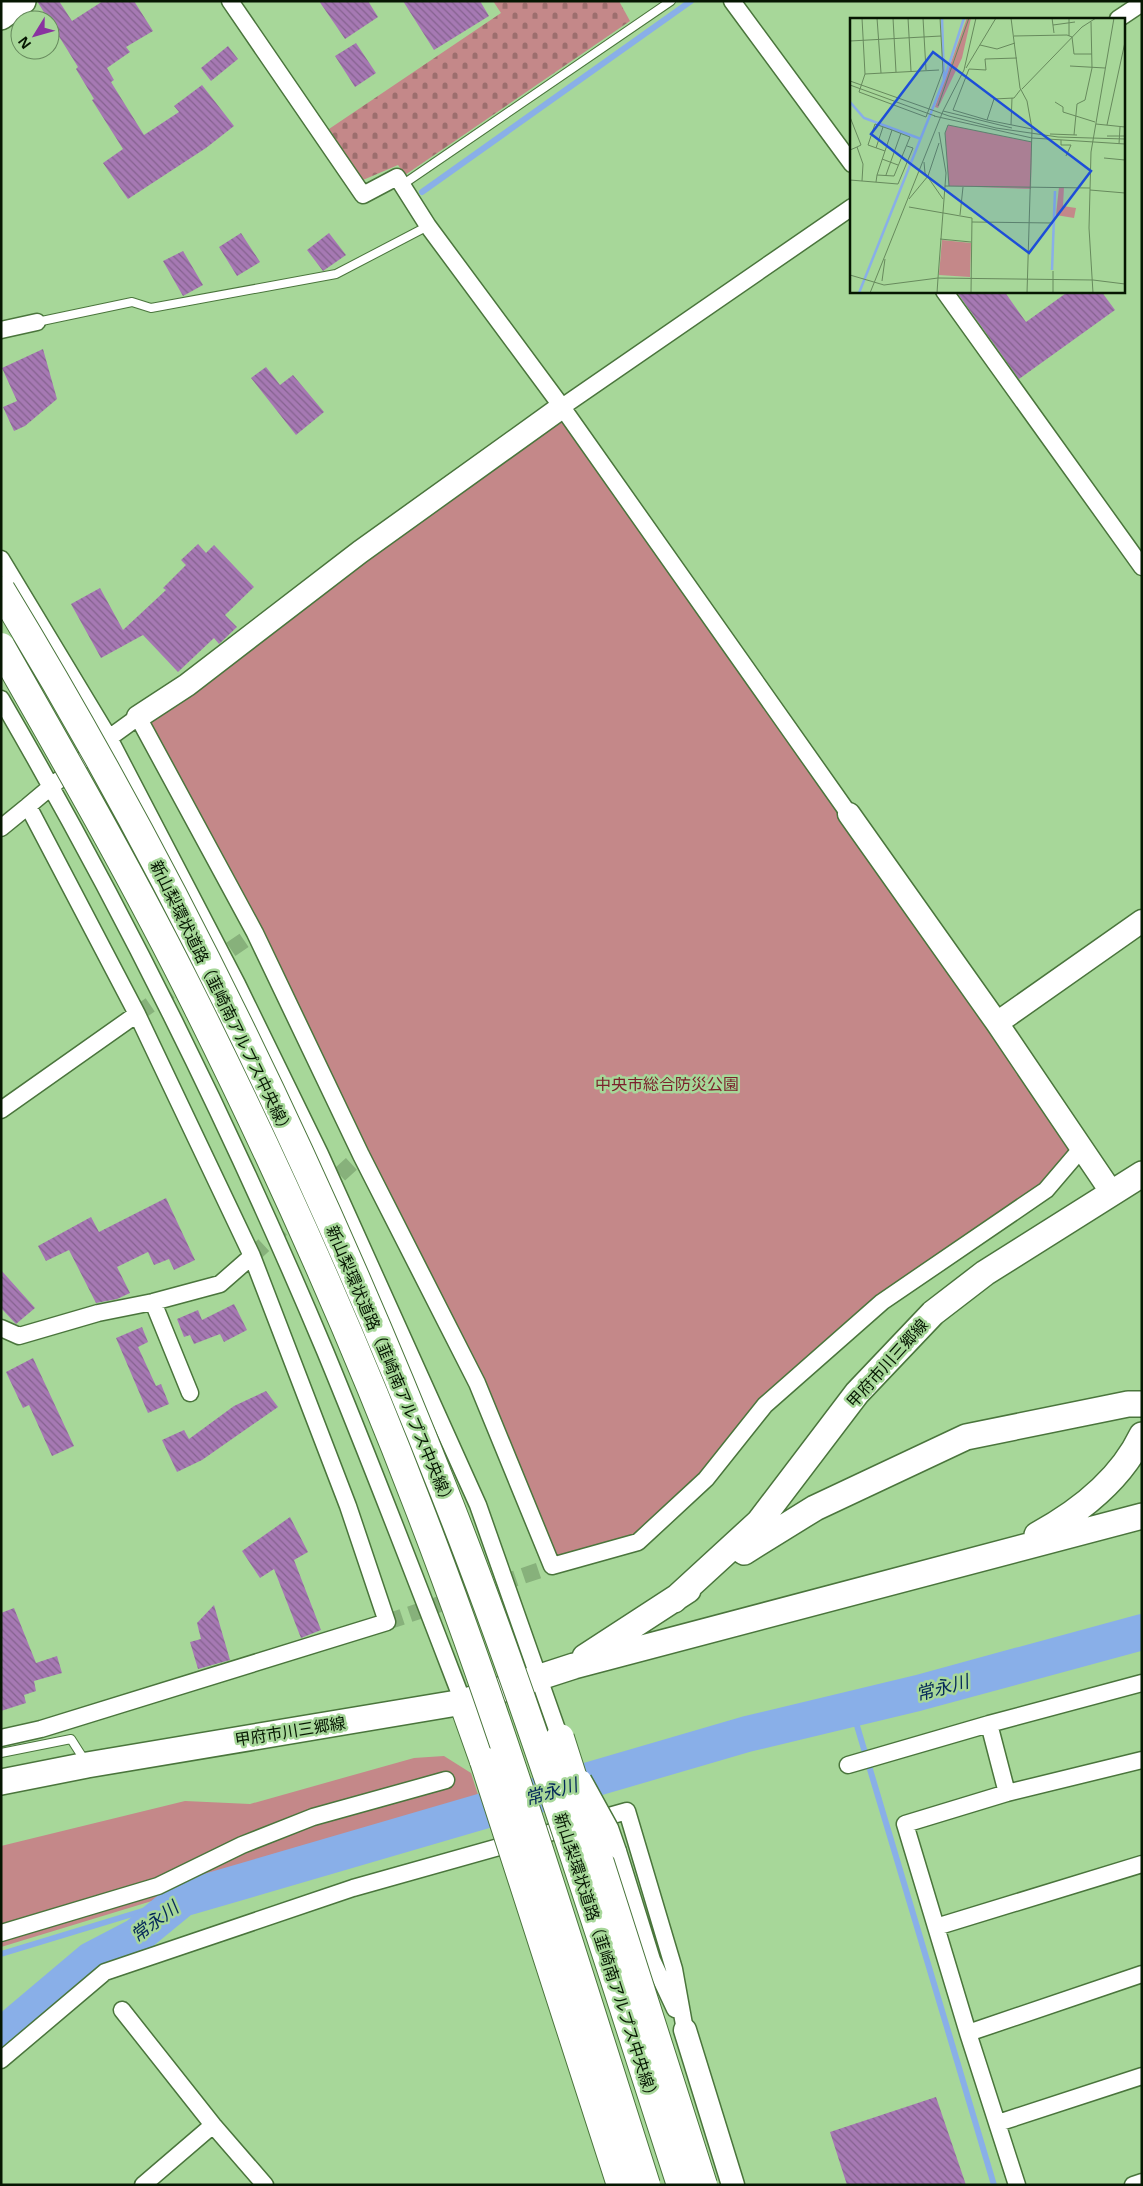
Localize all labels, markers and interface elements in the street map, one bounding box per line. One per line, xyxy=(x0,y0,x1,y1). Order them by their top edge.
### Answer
north arrow xyxy=(10,10,60,60)
inset map xyxy=(850,18,1126,292)
text: N xyxy=(13,33,35,53)
street label: 新山梨環状道路（韮崎南アルプス中央線） xyxy=(146,857,298,1139)
park label: 中央市総合防災公園 xyxy=(595,1073,739,1095)
street label: 新山梨環状道路（韮崎南アルプス中央線） xyxy=(322,1222,460,1510)
street label: 甲府市川三郷線 xyxy=(841,1314,933,1412)
water label: 常永川 xyxy=(913,1668,973,1706)
street label: 甲府市川三郷線 xyxy=(233,1711,347,1751)
water label: 常永川 xyxy=(522,1771,582,1810)
street label: 新山梨環状道路（韮崎南アルプス中央線） xyxy=(550,1810,664,2106)
water label: 常永川 xyxy=(125,1894,184,1947)

